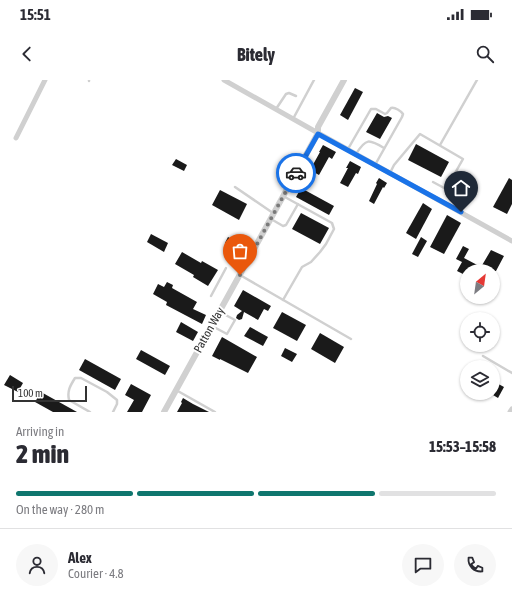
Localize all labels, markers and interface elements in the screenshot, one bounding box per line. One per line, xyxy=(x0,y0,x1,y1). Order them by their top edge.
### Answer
text: 15:51 xyxy=(20,6,51,23)
icon: back xyxy=(16,43,38,65)
icon: search xyxy=(474,43,496,65)
text: Bitely xyxy=(237,44,275,65)
courier xyxy=(276,153,316,193)
icon: car xyxy=(285,162,307,184)
pin xyxy=(444,171,478,212)
icon: home xyxy=(450,177,472,199)
pin xyxy=(223,234,257,275)
icon: bag xyxy=(229,240,251,262)
north arrow xyxy=(460,264,500,304)
map controls xyxy=(460,264,500,400)
street label: Patton Way xyxy=(191,305,227,355)
button: locate xyxy=(460,312,500,352)
button: layers xyxy=(460,360,500,400)
scale bar xyxy=(12,384,87,403)
text: 100 m xyxy=(18,387,43,399)
text: Arriving in xyxy=(16,424,64,439)
text: 15:53–15:58 xyxy=(429,438,496,455)
text: 2 min xyxy=(16,439,69,469)
text: On the way · 280 m xyxy=(16,502,104,517)
button: person xyxy=(16,544,58,586)
button: chat xyxy=(402,544,444,586)
button: phone xyxy=(454,544,496,586)
text: Alex xyxy=(68,549,92,566)
text: Courier · 4.8 xyxy=(68,566,124,581)

